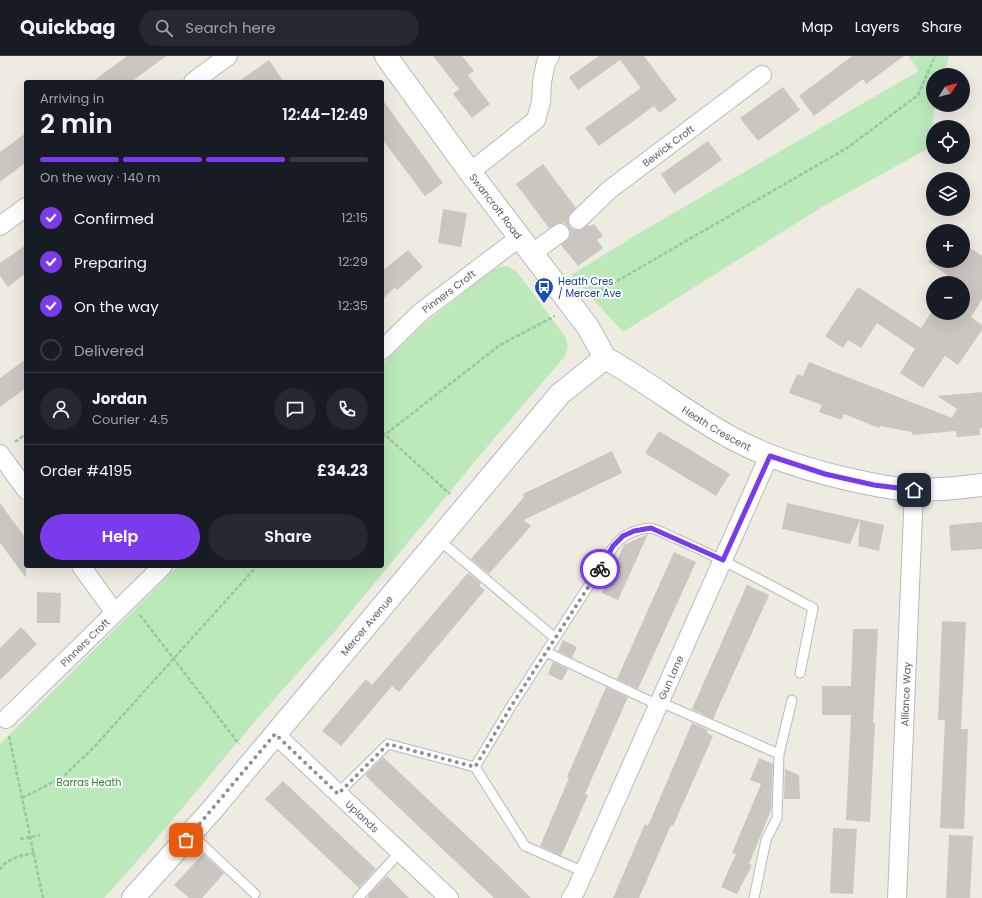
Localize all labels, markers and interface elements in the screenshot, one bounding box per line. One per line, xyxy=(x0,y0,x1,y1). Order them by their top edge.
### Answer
search box xyxy=(139,10,419,46)
text: Quickbag xyxy=(20,14,115,41)
icon: search xyxy=(153,17,175,39)
text: Search here xyxy=(185,17,276,38)
text: Map xyxy=(802,17,833,37)
text: Layers xyxy=(855,17,899,37)
text: Share xyxy=(921,17,962,37)
north arrow xyxy=(926,68,970,112)
map controls xyxy=(926,68,970,320)
text: Arriving in xyxy=(40,89,104,108)
text: 12:44–12:49 xyxy=(282,104,368,125)
text: 2 min xyxy=(40,106,113,142)
button: locate xyxy=(926,120,970,164)
street label: Bewick Croft xyxy=(639,121,698,171)
text: On the way · 140 m xyxy=(40,168,160,187)
street label: Swancroft Road xyxy=(466,170,525,242)
button: layers xyxy=(926,172,970,216)
icon: check xyxy=(40,207,62,229)
text: Confirmed xyxy=(74,208,154,229)
text: 12:15 xyxy=(341,208,368,227)
button: + xyxy=(926,224,970,268)
icon: check xyxy=(40,251,62,273)
text: Preparing xyxy=(74,252,147,273)
text: 12:29 xyxy=(338,252,368,271)
street label: Pinners Croft xyxy=(419,266,479,317)
place label: Heath Cres / Mercer Ave xyxy=(558,274,621,301)
bus stop icon: Heath Cres / Mercer Ave xyxy=(533,276,555,304)
button: − xyxy=(926,276,970,320)
icon: check xyxy=(40,295,62,317)
text: On the way xyxy=(74,296,159,317)
text: 12:35 xyxy=(338,296,368,315)
text: Delivered xyxy=(74,340,144,361)
button: person xyxy=(40,388,82,430)
text: Jordan xyxy=(92,388,147,409)
button: chat xyxy=(274,388,316,430)
button: phone xyxy=(326,388,368,430)
street label: Heath Crescent xyxy=(679,402,754,455)
text: Courier · 4.5 xyxy=(92,410,168,429)
text: Order #4195 xyxy=(40,460,132,481)
text: £34.23 xyxy=(317,460,368,481)
pin xyxy=(897,473,931,507)
icon: home xyxy=(903,479,925,501)
button: Help xyxy=(40,514,200,560)
button: Share xyxy=(208,514,368,560)
courier xyxy=(580,549,620,589)
icon: bike xyxy=(589,558,611,580)
street label: Mercer Avenue xyxy=(337,592,397,659)
street label: Pinners Croft xyxy=(57,615,113,670)
street label: Gun Lane xyxy=(655,653,687,702)
street label: Alliance Way xyxy=(897,661,915,727)
park label: Barras Heath xyxy=(57,775,121,790)
street label: Uplands xyxy=(342,797,382,836)
pin xyxy=(169,823,203,857)
icon: bag xyxy=(175,829,197,851)

